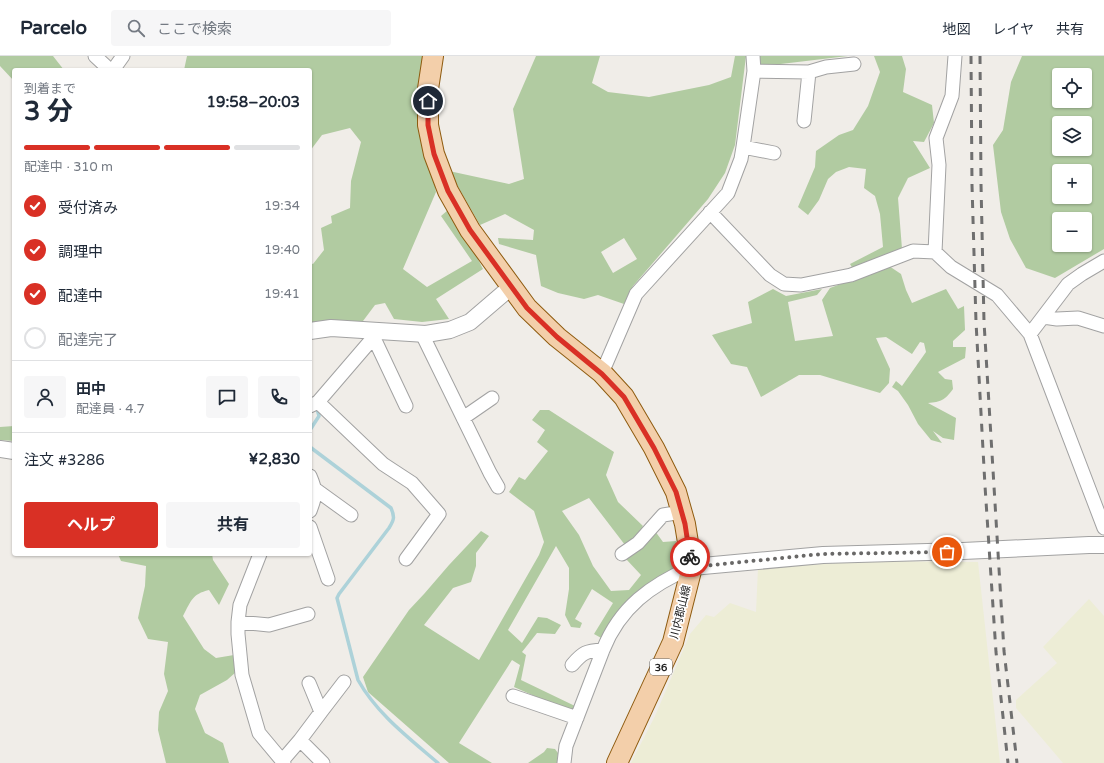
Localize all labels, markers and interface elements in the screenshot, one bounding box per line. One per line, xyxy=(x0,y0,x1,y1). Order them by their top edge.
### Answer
search box xyxy=(111,10,391,46)
text: Parcelo xyxy=(20,17,87,39)
icon: search xyxy=(125,17,147,39)
text: ここで検索 xyxy=(157,20,232,38)
text: 地図 xyxy=(942,21,970,38)
text: レイヤ xyxy=(992,21,1034,38)
text: 共有 xyxy=(1056,21,1084,38)
map controls xyxy=(1052,68,1092,252)
button: locate xyxy=(1052,68,1092,108)
text: 到着まで xyxy=(24,81,76,97)
pin xyxy=(411,84,445,118)
icon: home xyxy=(417,90,439,112)
text: 19:58–20:03 xyxy=(207,93,300,111)
text: 3 分 xyxy=(24,96,73,127)
button: layers xyxy=(1052,116,1092,156)
text: 配達中 · 310 m xyxy=(24,159,113,175)
button: + xyxy=(1052,164,1092,204)
icon: check xyxy=(24,195,46,217)
text: 19:34 xyxy=(264,198,300,214)
text: 受付済み xyxy=(58,199,118,217)
button: − xyxy=(1052,212,1092,252)
icon: check xyxy=(24,239,46,261)
text: 19:40 xyxy=(264,242,300,258)
text: 調理中 xyxy=(58,243,103,261)
icon: check xyxy=(24,283,46,305)
text: 19:41 xyxy=(264,286,300,302)
text: 配達中 xyxy=(58,287,103,305)
text: 配達完了 xyxy=(58,331,118,349)
button: person xyxy=(24,376,66,418)
button: chat xyxy=(206,376,248,418)
button: phone xyxy=(258,376,300,418)
text: 田中 xyxy=(76,380,106,398)
text: 配達員 · 4.7 xyxy=(76,401,145,417)
text: ¥2,830 xyxy=(249,450,300,468)
text: 注文 #3286 xyxy=(24,451,105,469)
button: ヘルプ xyxy=(24,502,158,548)
button: 共有 xyxy=(166,502,300,548)
pin xyxy=(930,535,964,569)
courier xyxy=(670,537,710,577)
icon: bag xyxy=(936,541,958,563)
icon: bike xyxy=(679,546,701,568)
street label: 川内郡山線 xyxy=(668,584,693,640)
road number: 36 xyxy=(650,659,672,675)

